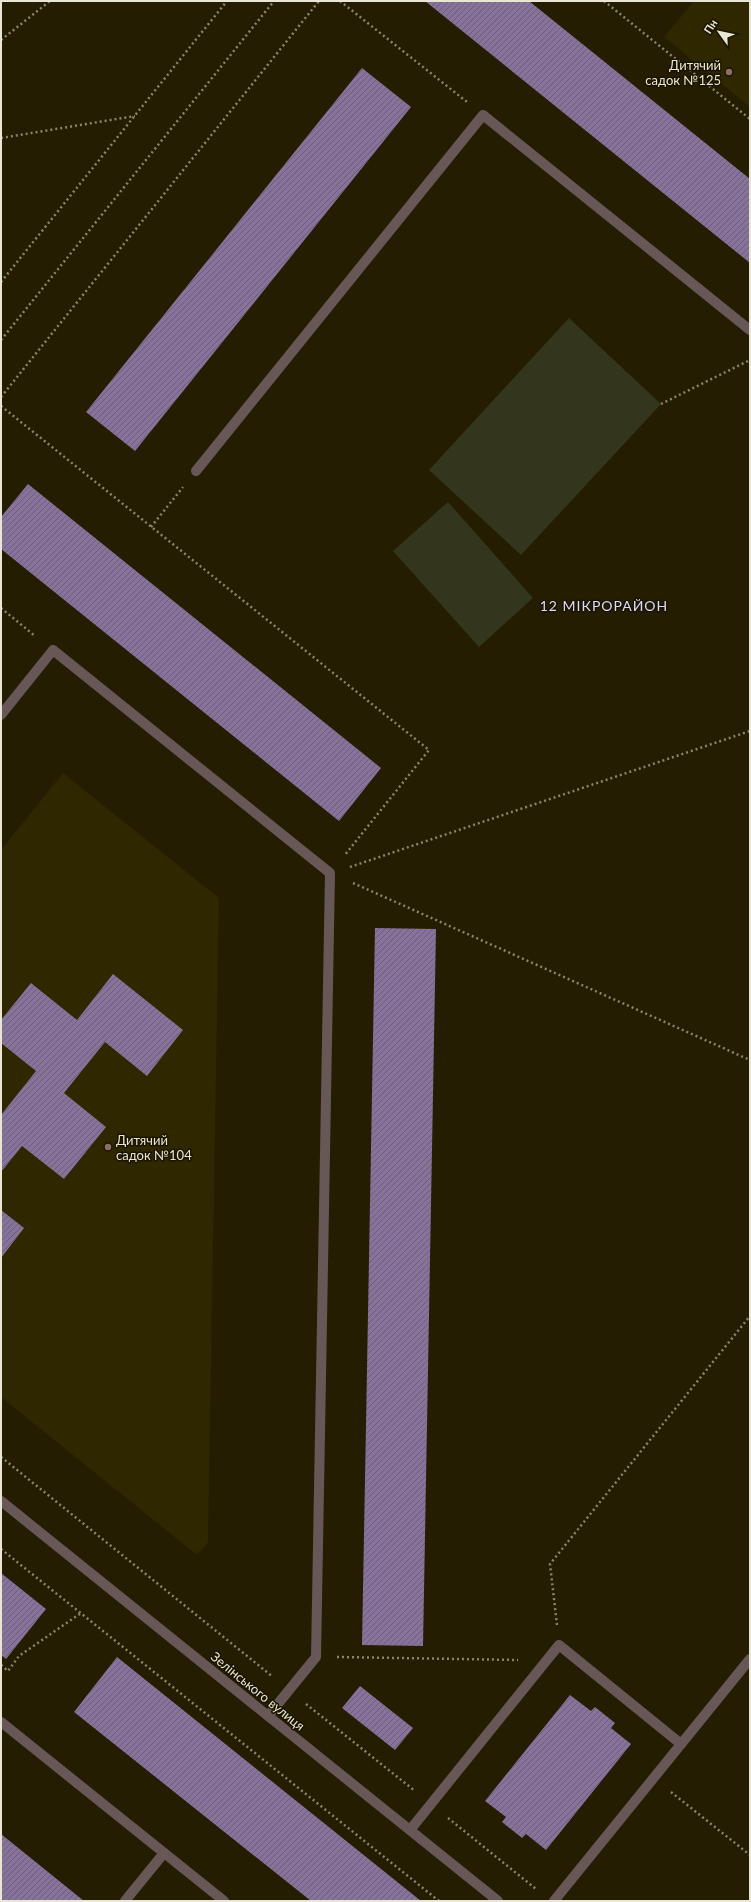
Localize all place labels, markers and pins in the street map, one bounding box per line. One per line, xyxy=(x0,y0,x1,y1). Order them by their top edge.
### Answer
place label: Дитячий садок №125 xyxy=(645,57,721,88)
marker: Дитячий садок №125 xyxy=(724,67,734,77)
place label: Дитячий садок №104 xyxy=(116,1132,192,1163)
marker: Дитячий садок №104 xyxy=(103,1142,113,1152)

